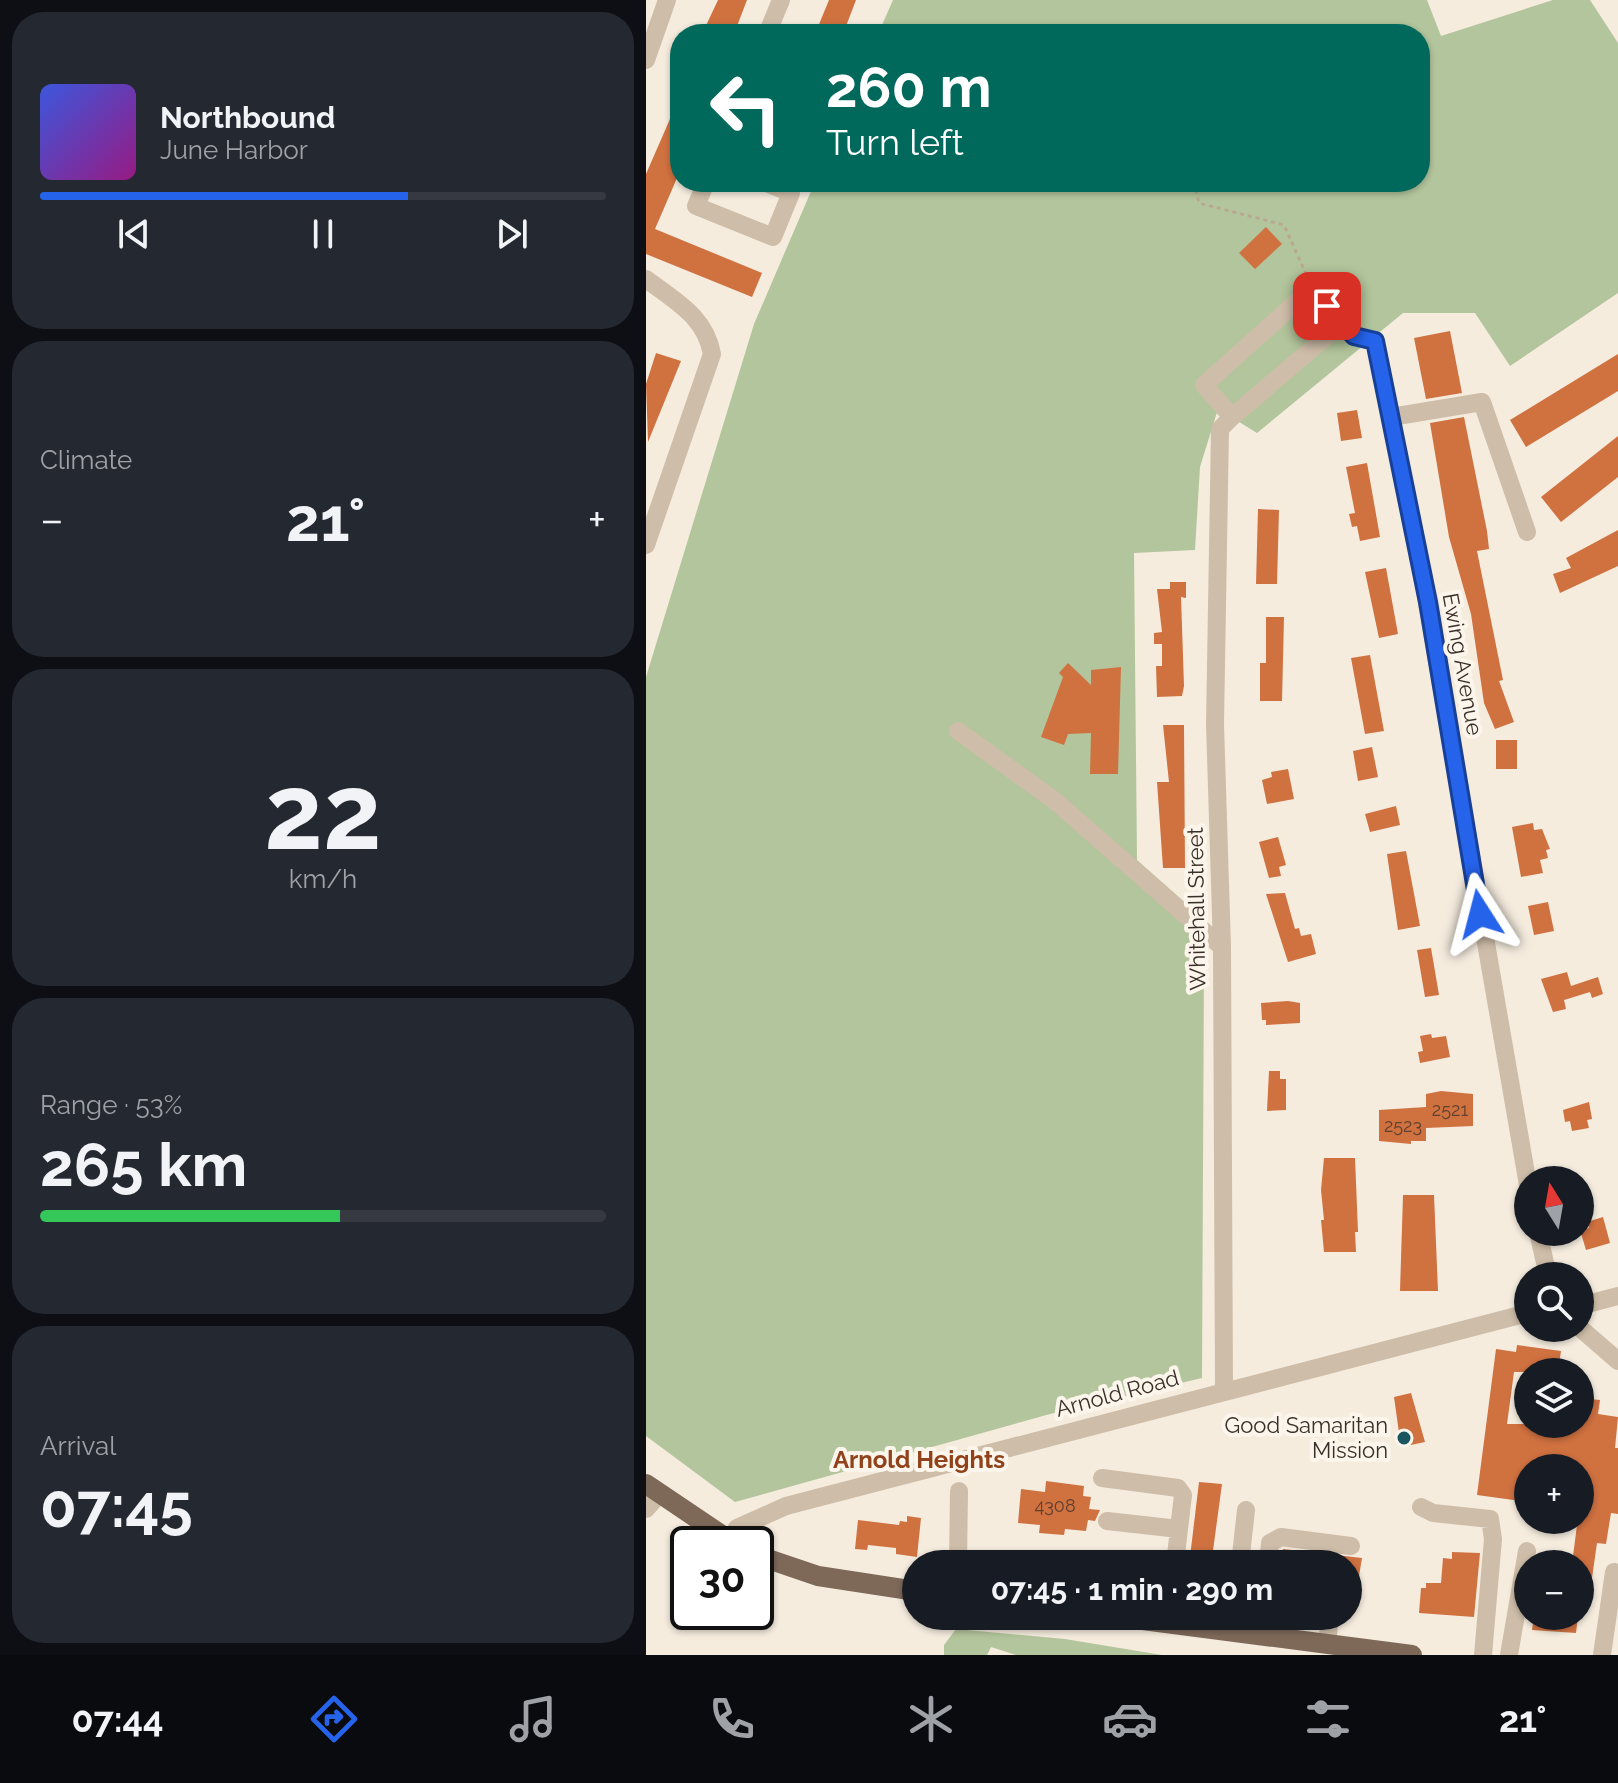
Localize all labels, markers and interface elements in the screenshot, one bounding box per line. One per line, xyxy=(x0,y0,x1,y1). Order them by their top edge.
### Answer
text: 260 m xyxy=(826,54,992,120)
icon: left xyxy=(694,56,798,160)
text: Northbound xyxy=(160,100,335,135)
text: Turn left xyxy=(826,121,964,163)
text: June Harbor xyxy=(160,135,308,165)
icon: previous xyxy=(112,212,156,256)
icon: pause xyxy=(301,212,345,256)
icon: next xyxy=(490,212,534,256)
pin xyxy=(1293,272,1361,340)
icon: arrive xyxy=(1305,284,1349,328)
text: Climate xyxy=(40,445,132,475)
text: 21° xyxy=(286,485,365,555)
text: − xyxy=(40,494,64,545)
text: + xyxy=(588,494,606,545)
street label: Ewing Avenue xyxy=(1438,591,1488,737)
text: 22 xyxy=(264,751,382,873)
street label: Whitehall Street xyxy=(1182,826,1210,991)
text: km/h xyxy=(289,864,357,894)
position arrow xyxy=(1438,872,1522,956)
text: Range · 53% xyxy=(40,1090,182,1120)
house number: 2521 xyxy=(1432,1099,1468,1120)
house number: 2523 xyxy=(1384,1115,1422,1136)
text: 265 km xyxy=(40,1130,247,1200)
north arrow xyxy=(1514,1166,1594,1246)
map controls xyxy=(1514,1166,1594,1630)
button: search xyxy=(1514,1262,1594,1342)
button: layers xyxy=(1514,1358,1594,1438)
street label: Arnold Road xyxy=(1053,1364,1181,1422)
place label: Good Samaritan Mission xyxy=(1225,1412,1388,1463)
marker: Good Samaritan Mission xyxy=(1395,1429,1413,1447)
text: Arrival xyxy=(40,1431,116,1461)
district label: Arnold Heights xyxy=(833,1445,1005,1474)
button: + xyxy=(1514,1454,1594,1534)
text: 07:45 xyxy=(40,1471,193,1541)
house number: 4308 xyxy=(1034,1495,1076,1516)
speed limit sign: 30 xyxy=(670,1526,774,1630)
button: − xyxy=(1514,1550,1594,1630)
text: 07:45 · 1 min · 290 m xyxy=(991,1572,1273,1607)
icon: directions xyxy=(306,1691,362,1747)
icon: music xyxy=(505,1691,561,1747)
icon: phone xyxy=(704,1691,760,1747)
icon: climate xyxy=(903,1691,959,1747)
icon: car xyxy=(1102,1691,1158,1747)
icon: filters xyxy=(1300,1691,1356,1747)
text: 07:44 xyxy=(71,1698,164,1740)
text: 21° xyxy=(1499,1698,1547,1740)

